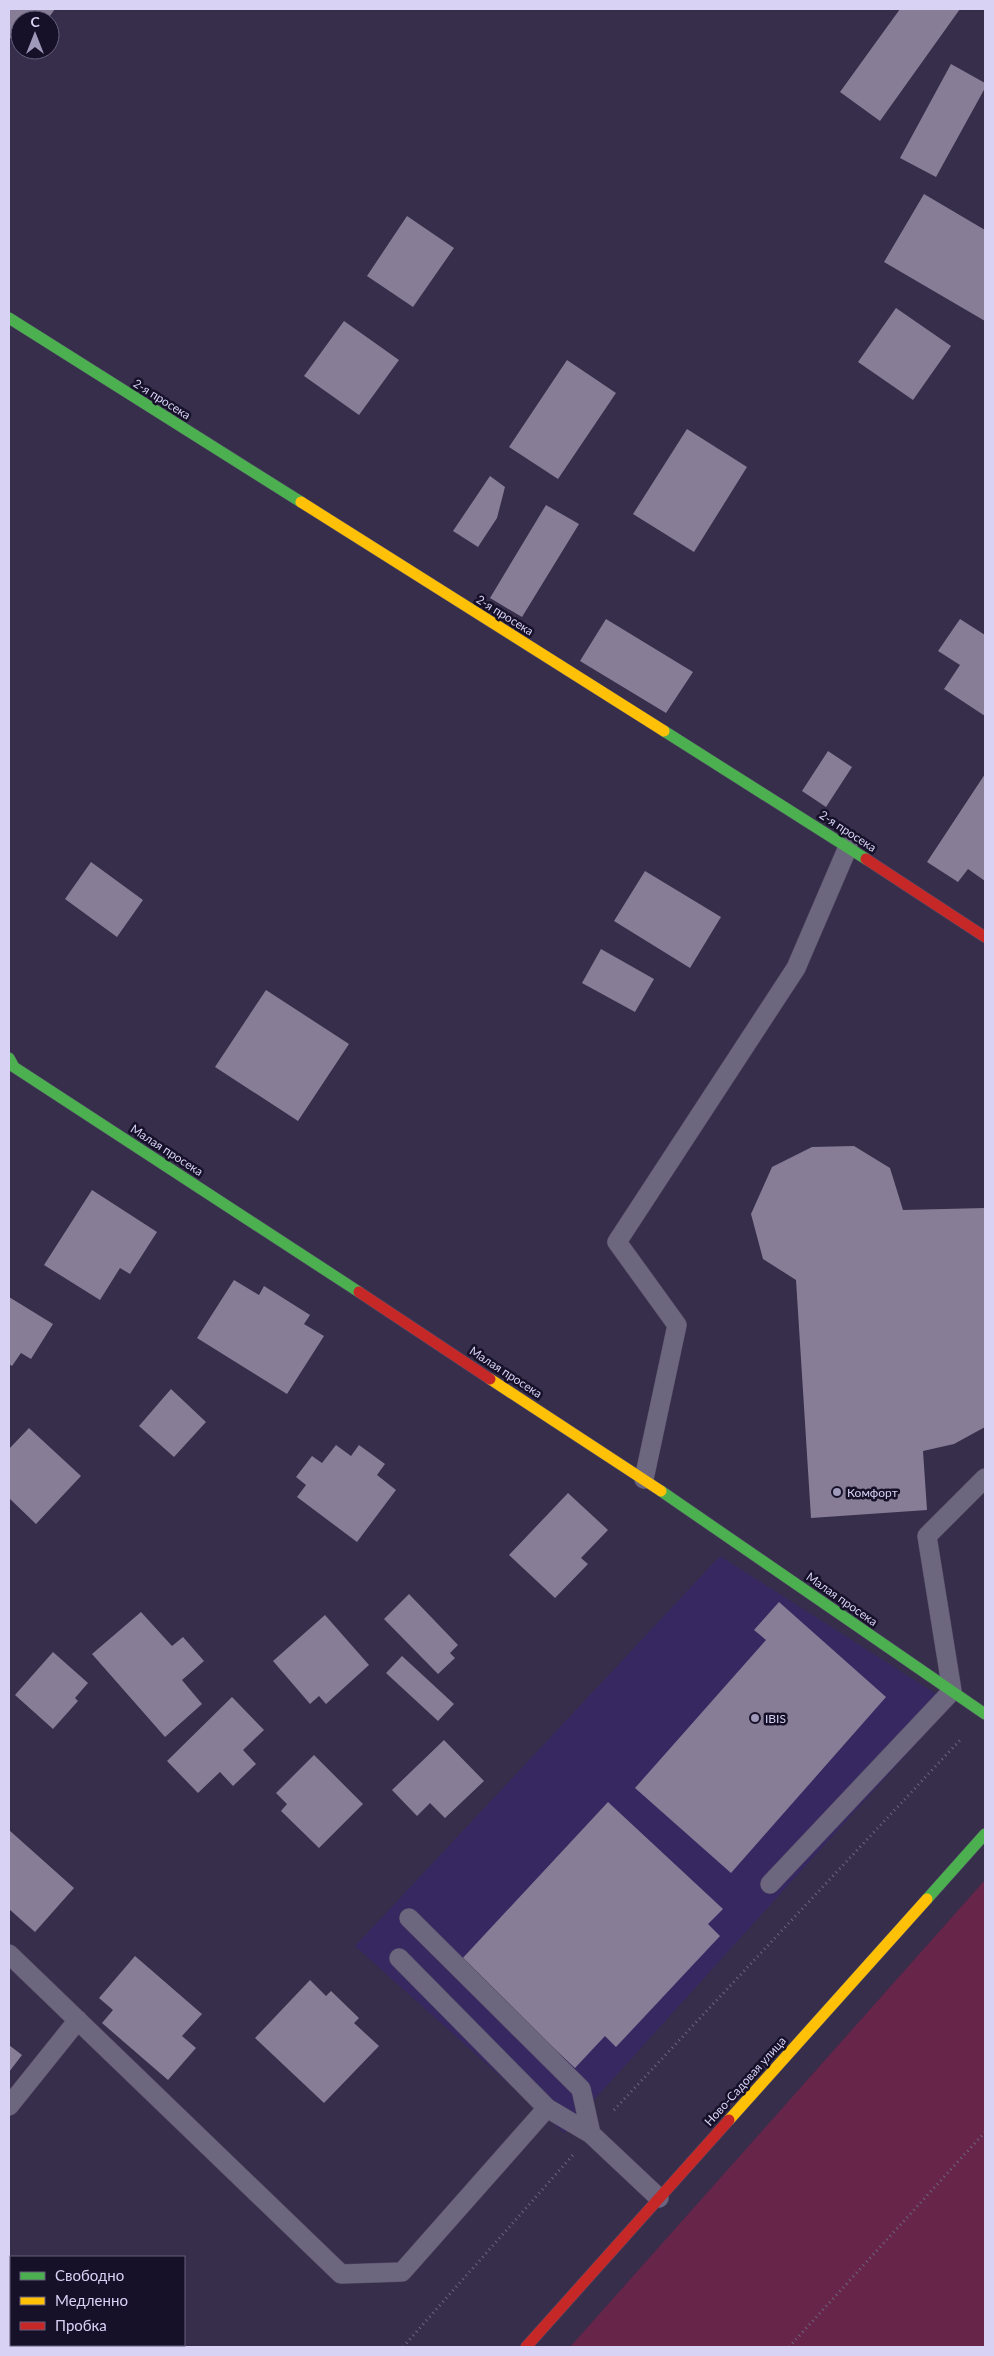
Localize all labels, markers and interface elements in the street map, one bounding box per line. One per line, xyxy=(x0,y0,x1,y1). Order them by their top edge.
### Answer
north arrow xyxy=(10,10,60,60)
text: С xyxy=(30,13,40,30)
street label: 2-я просека xyxy=(131,375,193,423)
street label: 2-я просека xyxy=(474,591,536,639)
street label: 2-я просека xyxy=(817,807,879,855)
street label: Малая просека xyxy=(128,1121,206,1179)
street label: Малая просека xyxy=(467,1343,545,1401)
place label: Комфорт xyxy=(847,1485,898,1500)
marker: Комфорт xyxy=(831,1486,843,1498)
street label: Малая просека xyxy=(804,1569,880,1629)
place label: IBIS xyxy=(765,1711,786,1726)
marker: IBIS xyxy=(749,1712,761,1724)
street label: Ново-Садовая улица xyxy=(701,2033,789,2129)
legend xyxy=(10,2256,185,2346)
text: Свободно xyxy=(55,2266,124,2284)
text: Медленно xyxy=(55,2291,128,2309)
text: Пробка xyxy=(55,2316,107,2334)

